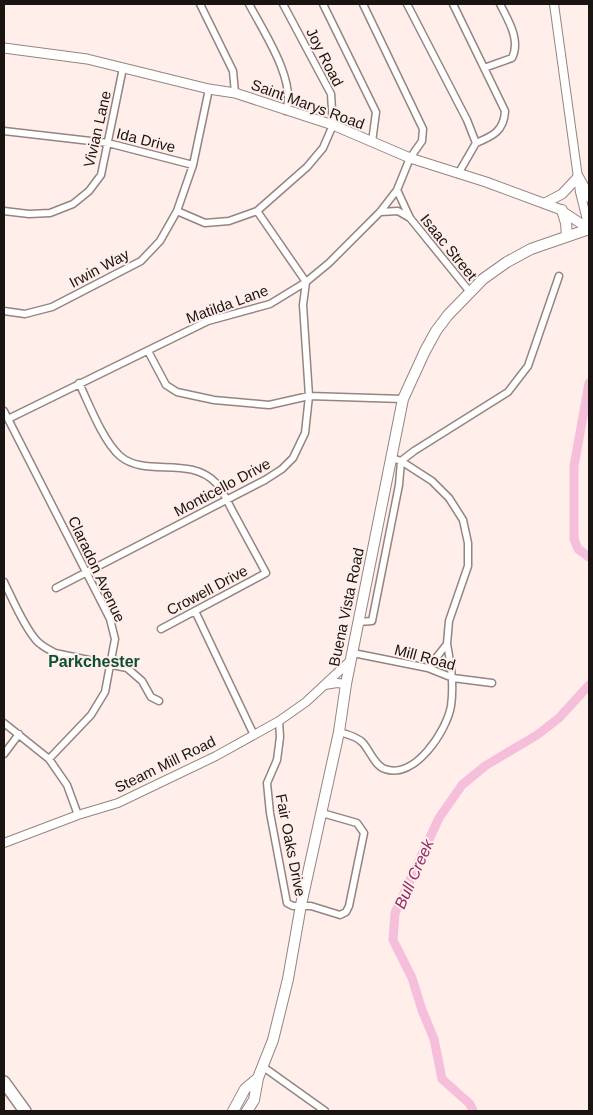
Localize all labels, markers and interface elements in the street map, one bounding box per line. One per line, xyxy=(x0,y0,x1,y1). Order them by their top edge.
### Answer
street label: Joy Road xyxy=(303,25,347,89)
street label: Saint Marys Road xyxy=(249,76,367,132)
street label: Vivian Lane xyxy=(80,89,114,169)
street label: Ida Drive xyxy=(115,124,177,156)
street label: Isaac Street xyxy=(417,211,481,284)
street label: Irwin Way xyxy=(66,245,132,291)
street label: Matilda Lane xyxy=(184,281,270,327)
street label: Monticello Drive xyxy=(171,454,273,520)
street label: Claradon Avenue xyxy=(65,513,129,625)
street label: Buena Vista Road xyxy=(325,546,367,668)
street label: Crowell Drive xyxy=(164,562,250,618)
street label: Mill Road xyxy=(393,641,457,673)
district label: Parkchester xyxy=(48,653,140,670)
street label: Steam Mill Road xyxy=(112,732,218,796)
street label: Fair Oaks Drive xyxy=(273,792,309,898)
water label: Bull Creek xyxy=(391,836,437,911)

